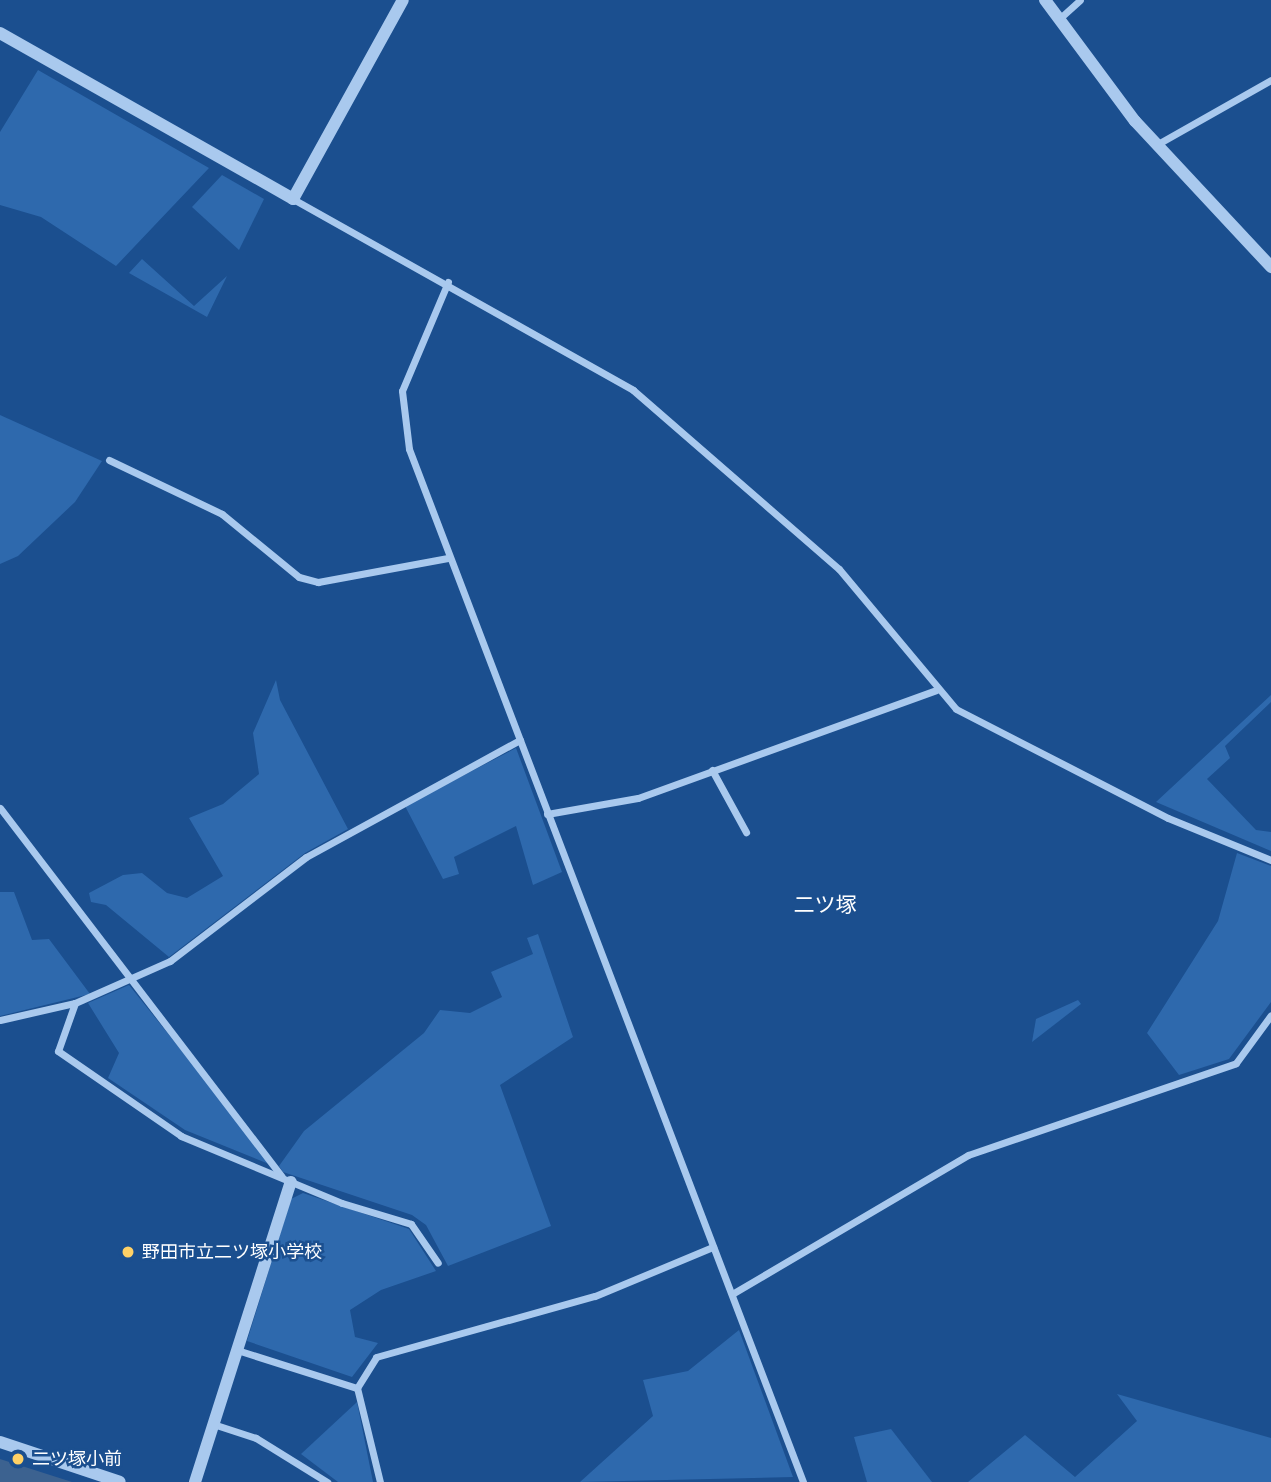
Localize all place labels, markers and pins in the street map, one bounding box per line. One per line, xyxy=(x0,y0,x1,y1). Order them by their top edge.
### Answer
place label: 野田市立二ツ塚小学校 xyxy=(142,1241,322,1263)
marker: 野田市立二ツ塚小学校 xyxy=(120,1244,136,1260)
place label: 二ツ塚小前 xyxy=(32,1448,122,1470)
marker: 二ツ塚小前 xyxy=(10,1451,26,1467)

